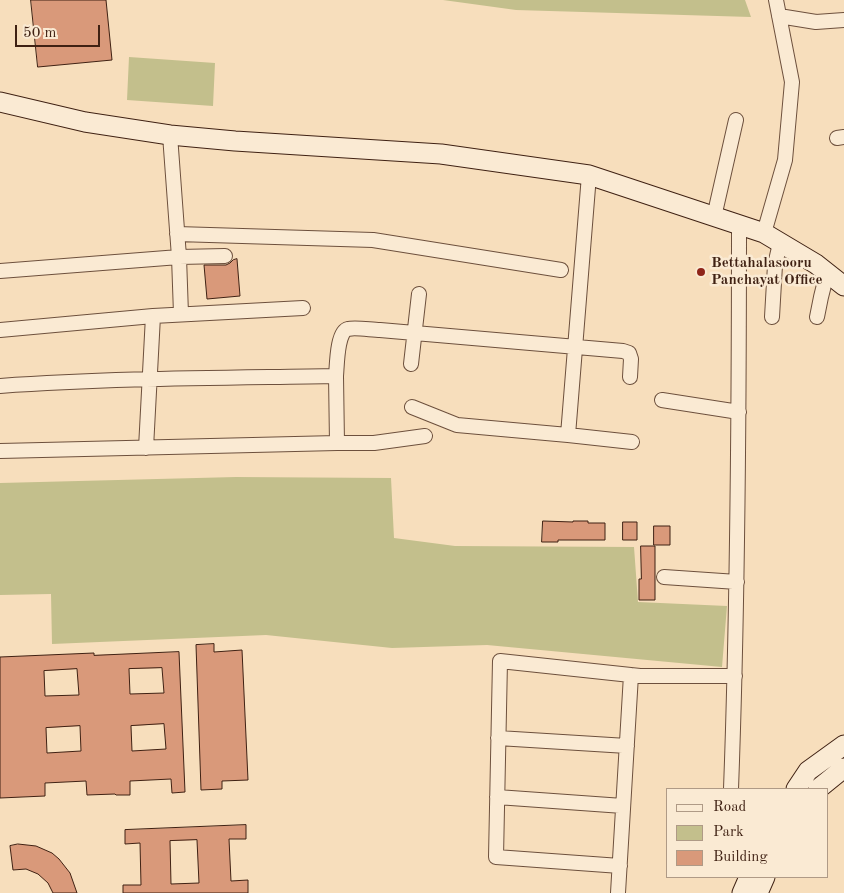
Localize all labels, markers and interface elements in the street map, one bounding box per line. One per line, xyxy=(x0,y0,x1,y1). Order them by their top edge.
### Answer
scale bar xyxy=(18,15,102,47)
text: 50 m xyxy=(23,26,57,41)
place label: Bettahalasooru Panchayat Office xyxy=(711,254,822,289)
marker: Bettahalasooru Panchayat Office xyxy=(695,266,707,278)
legend xyxy=(666,788,829,878)
text: Road xyxy=(713,800,746,815)
text: Park xyxy=(713,825,744,840)
text: Building xyxy=(713,850,768,865)

